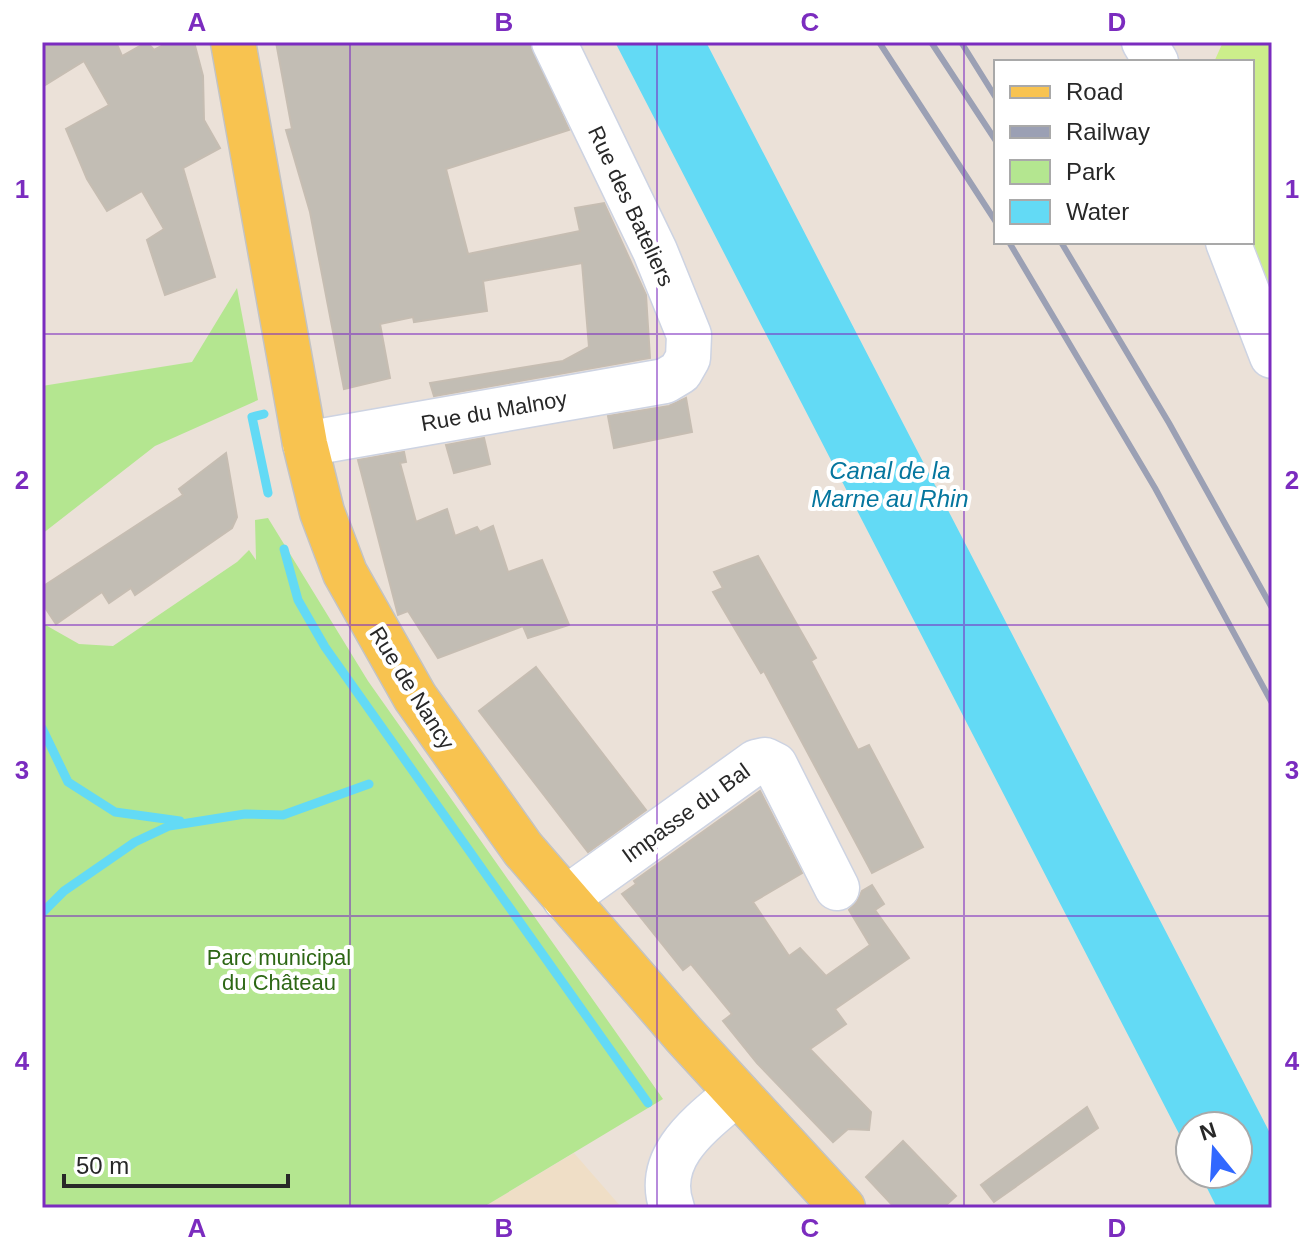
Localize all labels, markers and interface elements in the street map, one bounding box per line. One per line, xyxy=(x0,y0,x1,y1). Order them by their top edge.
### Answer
text: A xyxy=(188,7,207,37)
text: B xyxy=(495,7,513,37)
text: C xyxy=(801,7,820,37)
text: D xyxy=(1108,7,1126,37)
legend xyxy=(994,60,1254,244)
text: Road xyxy=(1066,78,1123,105)
text: Railway xyxy=(1066,118,1150,145)
street label: Rue des Bateliers xyxy=(583,122,679,290)
text: Park xyxy=(1066,158,1116,185)
text: 1 xyxy=(15,174,29,204)
text: 1 xyxy=(1285,174,1299,204)
text: Water xyxy=(1066,198,1129,225)
street label: Rue du Malnoy xyxy=(419,386,569,436)
water label: Canal de la Marne au Rhin xyxy=(811,457,969,512)
text: 2 xyxy=(15,465,29,495)
text: 2 xyxy=(1285,465,1299,495)
street label: Rue de Nancy xyxy=(364,622,460,754)
text: 3 xyxy=(15,755,29,785)
text: 3 xyxy=(1285,755,1299,785)
street label: Impasse du Bal xyxy=(617,758,755,868)
park label: Parc municipal du Château xyxy=(207,945,351,995)
text: 4 xyxy=(15,1046,30,1076)
text: 4 xyxy=(1285,1046,1300,1076)
north arrow xyxy=(1174,1110,1254,1190)
text: N xyxy=(1197,1117,1219,1146)
scale bar xyxy=(64,1138,288,1188)
text: 50 m xyxy=(76,1152,129,1179)
text: A xyxy=(188,1213,207,1243)
text: B xyxy=(495,1213,513,1243)
text: C xyxy=(801,1213,820,1243)
text: D xyxy=(1108,1213,1126,1243)

